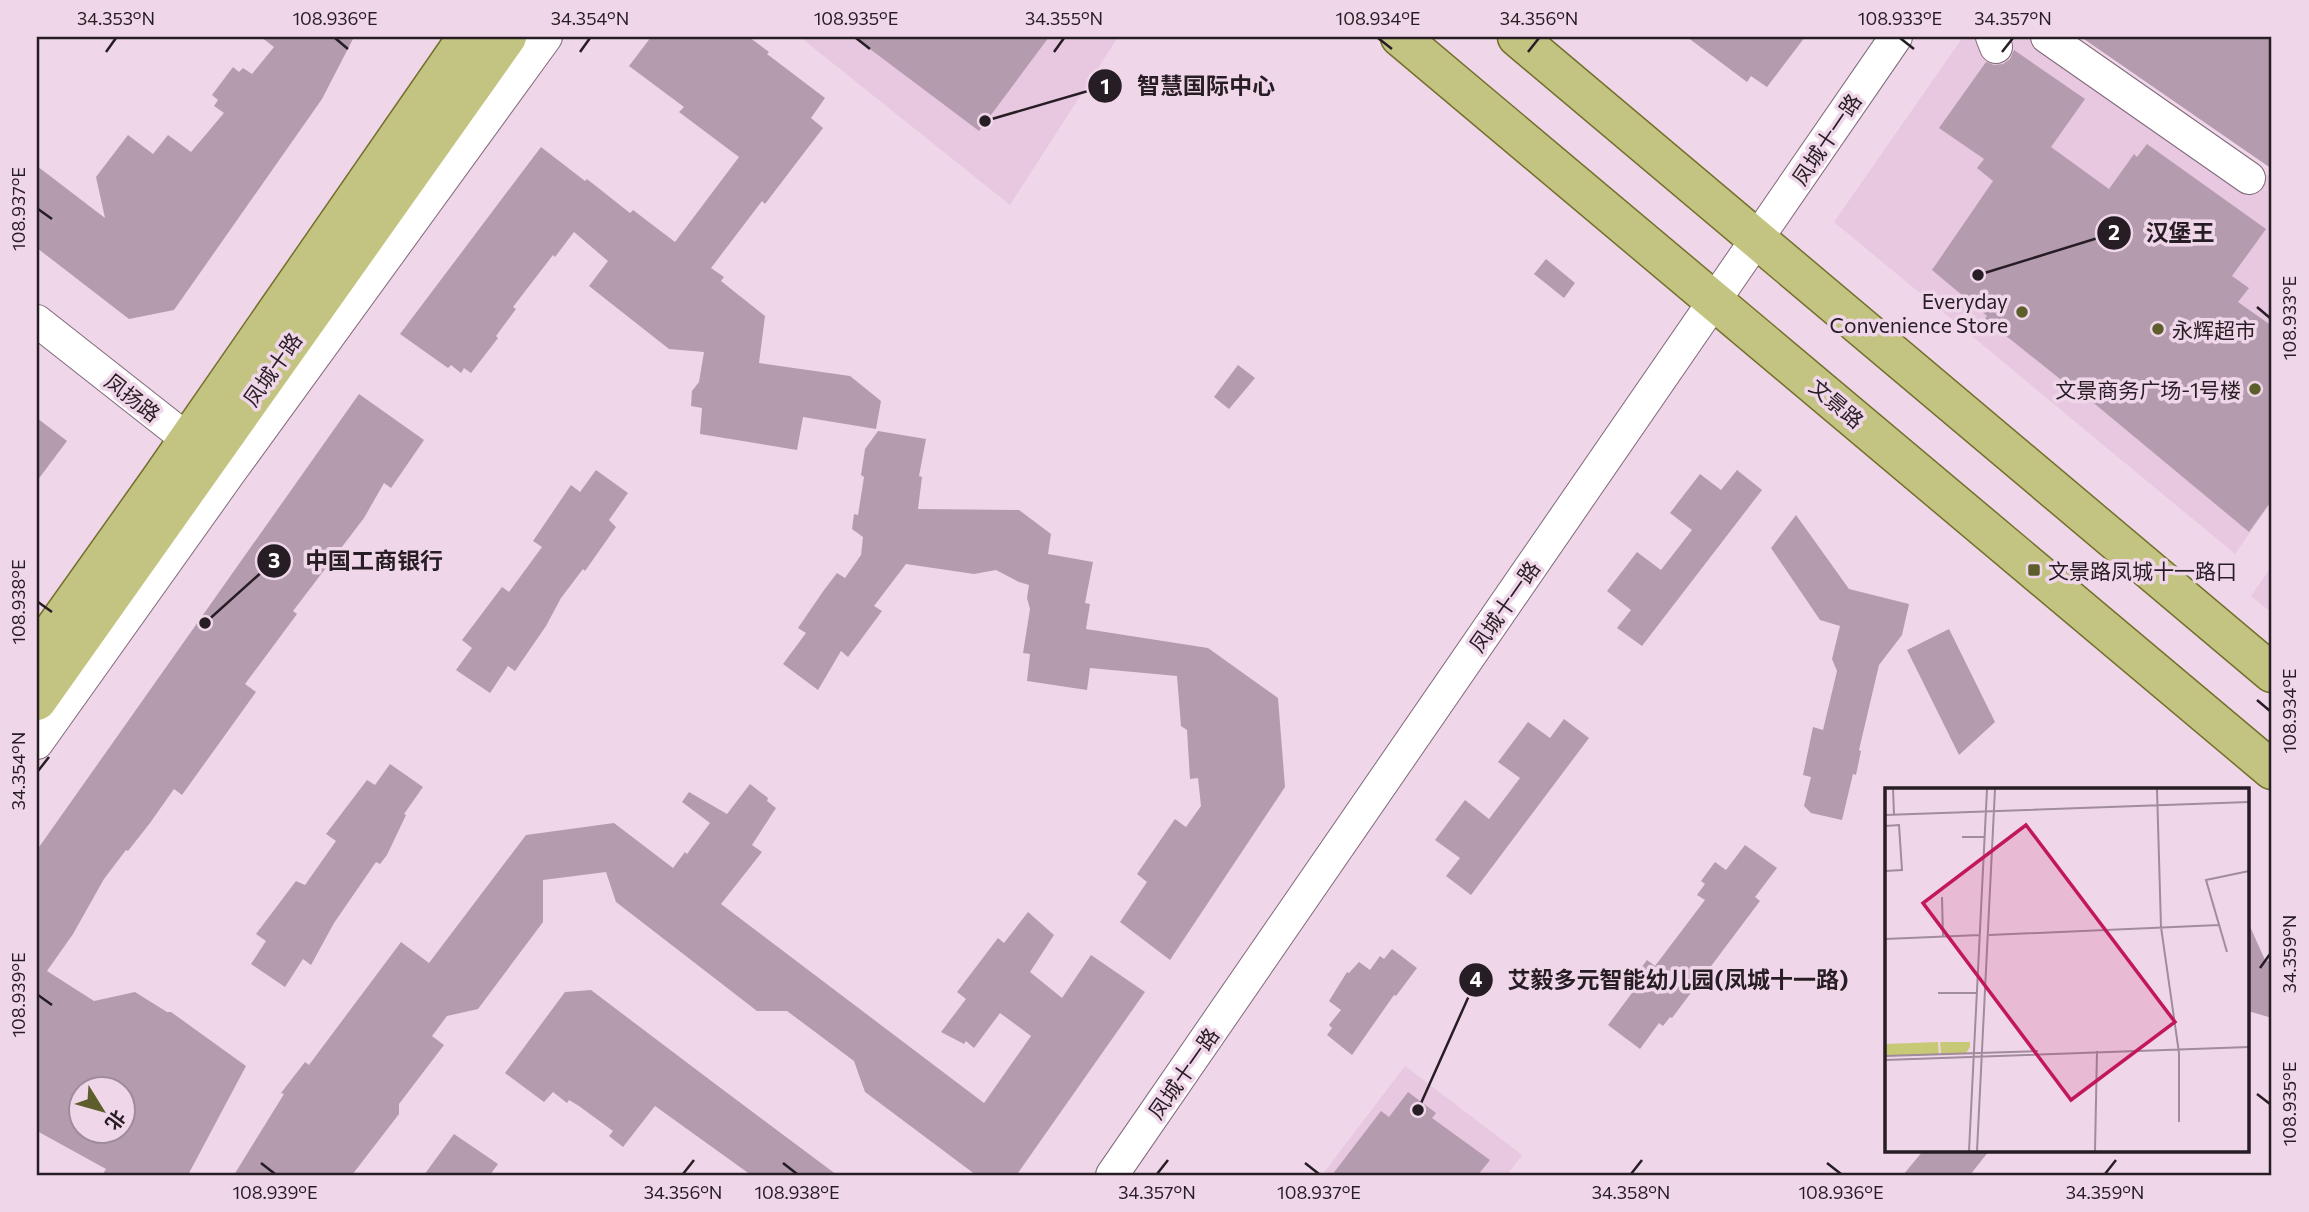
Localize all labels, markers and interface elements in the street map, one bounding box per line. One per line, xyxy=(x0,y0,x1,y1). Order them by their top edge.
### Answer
text: 34.353°N xyxy=(77,7,155,29)
text: 108.936°E xyxy=(292,7,378,29)
text: 34.354°N xyxy=(551,7,629,29)
text: 108.935°E xyxy=(814,7,898,29)
text: 34.355°N xyxy=(1025,7,1103,29)
text: 108.934°E xyxy=(1335,7,1421,29)
text: 34.356°N xyxy=(1500,7,1578,29)
text: 108.933°E xyxy=(1858,7,1942,29)
text: 34.357°N xyxy=(1974,7,2052,29)
callout: 智慧国际中心 xyxy=(1088,64,1289,108)
text: 智慧国际中心 xyxy=(1137,71,1275,99)
text: 1 xyxy=(1100,73,1110,98)
street label: 凤城十一路 xyxy=(1786,88,1866,190)
text: 108.937°E xyxy=(7,167,29,251)
callout: 汉堡王 xyxy=(2096,211,2228,255)
text: 汉堡王 xyxy=(2146,218,2215,246)
text: 2 xyxy=(2108,219,2120,244)
text: 108.933°E xyxy=(2278,276,2300,360)
place label: Everyday Convenience Store xyxy=(1830,288,2008,337)
marker: Everyday Convenience Store xyxy=(2014,304,2030,320)
place label: 永辉超市 xyxy=(2172,317,2256,342)
marker: 永辉超市 xyxy=(2150,321,2166,337)
street label: 凤城十路 xyxy=(238,327,306,411)
street label: 凤扬路 xyxy=(100,368,166,426)
street label: 文景路 xyxy=(1805,373,1869,433)
place label: 文景商务广场-1号楼 xyxy=(2055,377,2241,402)
marker: 文景商务广场-1号楼 xyxy=(2247,381,2263,397)
callout: 中国工商银行 xyxy=(256,539,457,583)
text: 中国工商银行 xyxy=(305,546,443,574)
text: 3 xyxy=(268,547,280,572)
street label: 凤城十一路 xyxy=(1464,556,1544,656)
place label: 文景路凤城十一路口 xyxy=(2048,558,2237,583)
text: 108.938°E xyxy=(7,559,29,645)
marker: 文景路凤城十一路口 xyxy=(2026,562,2042,578)
text: 108.934°E xyxy=(2278,668,2300,754)
text: 34.354°N xyxy=(7,732,29,810)
inset map xyxy=(1885,788,2250,1152)
text: 34.359°N xyxy=(2278,915,2300,993)
text: 108.939°E xyxy=(7,952,29,1038)
callout: 艾毅多元智能幼儿园(凤城十一路) xyxy=(1459,958,1863,1002)
text: 艾毅多元智能幼儿园(凤城十一路) xyxy=(1508,965,1848,993)
text: 4 xyxy=(1470,966,1483,991)
street label: 凤城十一路 xyxy=(1143,1023,1223,1123)
text: 108.935°E xyxy=(2278,1062,2300,1146)
north arrow xyxy=(66,1076,136,1146)
text: 北 xyxy=(101,1106,131,1135)
text: 108.939°E xyxy=(232,1181,318,1203)
text: 34.356°N xyxy=(644,1181,722,1203)
text: 108.938°E xyxy=(754,1181,840,1203)
text: 34.357°N xyxy=(1118,1181,1196,1203)
text: 108.937°E xyxy=(1277,1181,1361,1203)
text: 34.358°N xyxy=(1592,1181,1670,1203)
text: 108.936°E xyxy=(1798,1181,1884,1203)
text: 34.359°N xyxy=(2066,1181,2144,1203)

